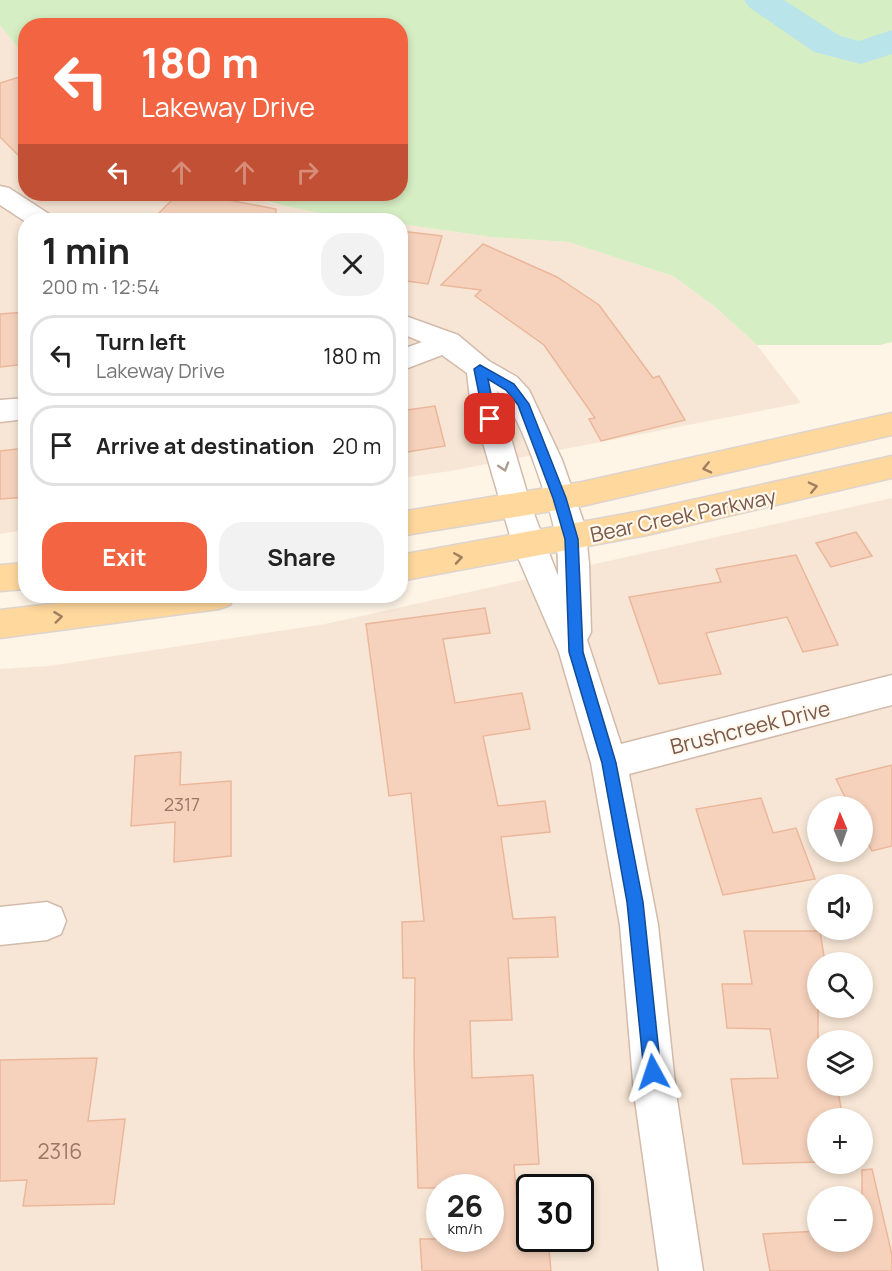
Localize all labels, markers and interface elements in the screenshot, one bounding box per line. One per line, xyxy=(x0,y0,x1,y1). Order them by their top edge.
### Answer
text: 180 m xyxy=(141,33,259,91)
icon: left xyxy=(42,42,120,120)
text: Lakeway Drive xyxy=(141,88,315,125)
icon: left xyxy=(102,156,135,189)
icon: ahead xyxy=(165,156,198,189)
icon: ahead xyxy=(228,156,261,189)
icon: right xyxy=(291,156,324,189)
text: 1 min xyxy=(42,226,130,275)
button: close xyxy=(321,233,384,296)
text: 200 m · 12:54 xyxy=(42,273,160,300)
text: Turn left xyxy=(96,327,186,357)
icon: left xyxy=(45,339,78,372)
text: 180 m xyxy=(323,341,381,371)
text: Lakeway Drive xyxy=(96,357,225,384)
pin xyxy=(464,393,515,444)
icon: arrive xyxy=(473,402,506,435)
icon: arrive xyxy=(45,429,78,462)
text: Arrive at destination xyxy=(96,431,314,461)
text: 20 m xyxy=(332,431,381,461)
one-way arrow xyxy=(702,460,712,473)
one-way arrow xyxy=(497,461,509,472)
one-way arrow xyxy=(808,481,818,494)
street label: Bear Creek Parkway xyxy=(587,482,779,548)
button: Exit xyxy=(42,522,207,591)
button: Share xyxy=(219,522,384,591)
one-way arrow xyxy=(454,553,463,565)
one-way arrow xyxy=(54,611,63,624)
street label: Brushcreek Drive xyxy=(667,694,833,760)
house number: 2317 xyxy=(164,792,200,816)
north arrow xyxy=(807,796,873,862)
map controls xyxy=(807,796,873,1252)
button: sound xyxy=(807,874,873,940)
button: search xyxy=(807,952,873,1018)
button: layers xyxy=(807,1030,873,1096)
position arrow xyxy=(621,1040,685,1104)
button: + xyxy=(807,1108,873,1174)
house number: 2316 xyxy=(38,1137,82,1165)
speed limit sign: 30 xyxy=(516,1174,594,1252)
text: 26 xyxy=(447,1185,483,1226)
button: − xyxy=(807,1186,873,1252)
text: km/h xyxy=(448,1218,482,1239)

